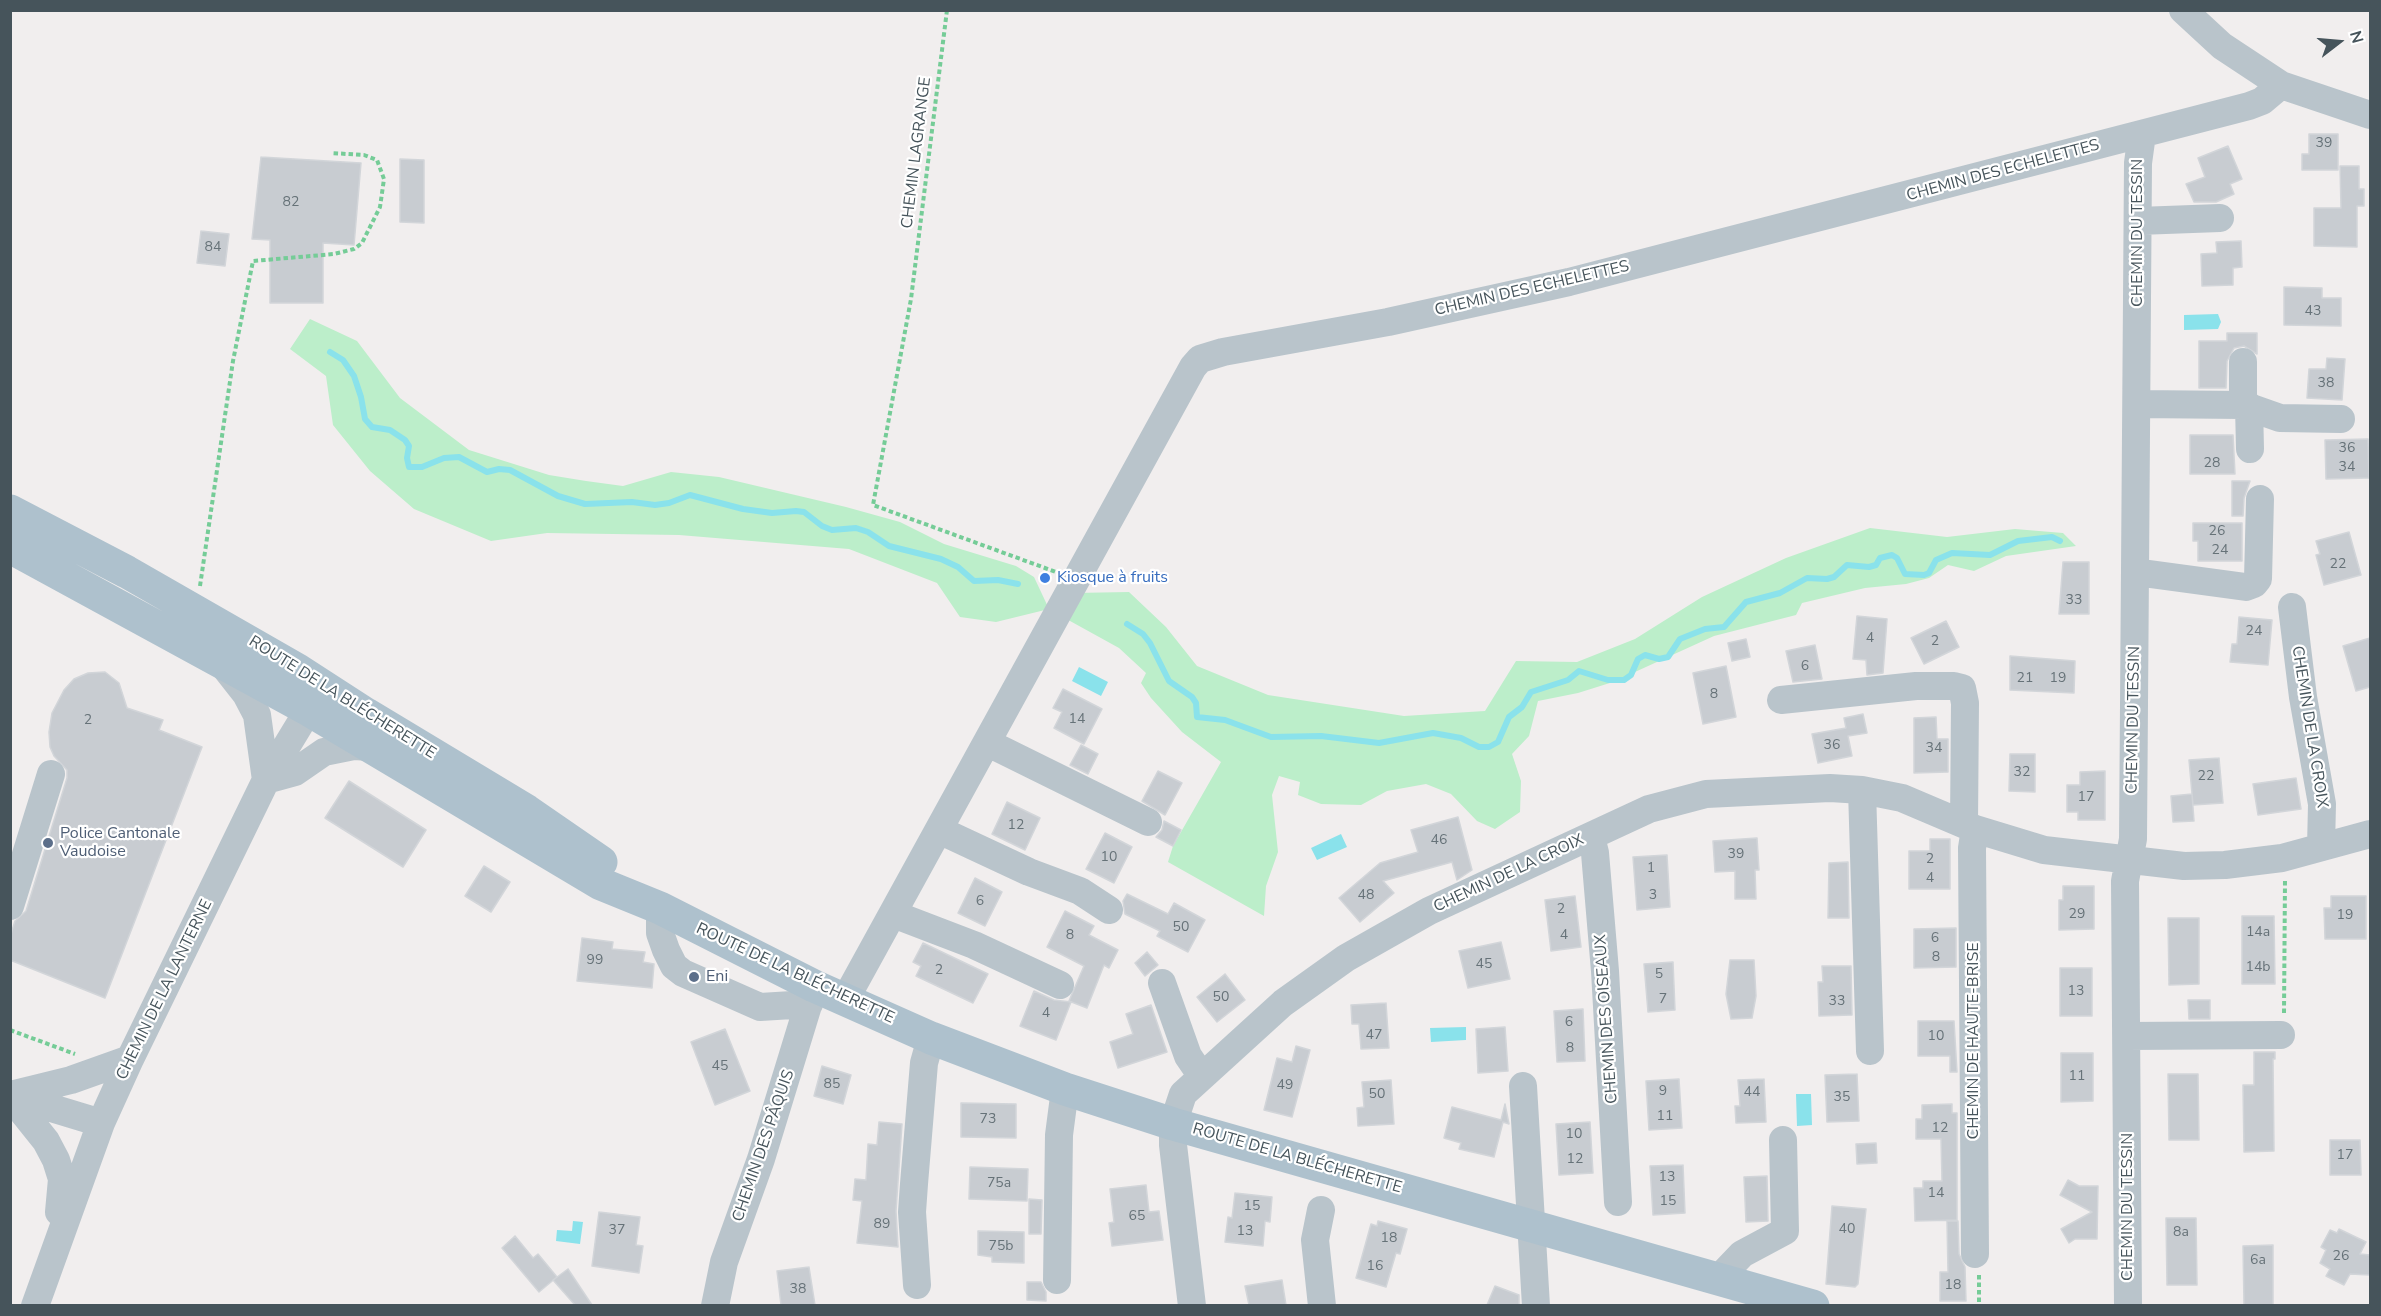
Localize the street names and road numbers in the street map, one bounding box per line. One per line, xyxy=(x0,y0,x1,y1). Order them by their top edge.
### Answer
street label: CHEMIN LAGRANGE xyxy=(898,76,936,230)
street label: CHEMIN DES ECHELETTES xyxy=(1904,136,2102,206)
street label: CHEMIN DU TESSIN xyxy=(2128,159,2148,307)
street label: CHEMIN DES ECHELETTES xyxy=(1433,257,1631,321)
street label: ROUTE DE LA BLÉCHERETTE xyxy=(245,632,439,764)
street label: CHEMIN DE LA CROIX xyxy=(2287,645,2331,809)
street label: CHEMIN DU TESSIN xyxy=(2123,646,2145,794)
street label: CHEMIN DE LA CROIX xyxy=(1431,831,1587,917)
street label: CHEMIN DE LA LANTERNE xyxy=(113,897,217,1083)
street label: ROUTE DE LA BLÉCHERETTE xyxy=(693,920,897,1028)
street label: CHEMIN DES OISEAUX xyxy=(1592,934,1622,1104)
street label: CHEMIN DE HAUTE-BRISE xyxy=(1964,942,1984,1140)
street label: CHEMIN DES PÂQUIS xyxy=(729,1068,799,1224)
street label: ROUTE DE LA BLÉCHERETTE xyxy=(1190,1120,1404,1198)
street label: CHEMIN DU TESSIN xyxy=(2118,1133,2138,1281)

